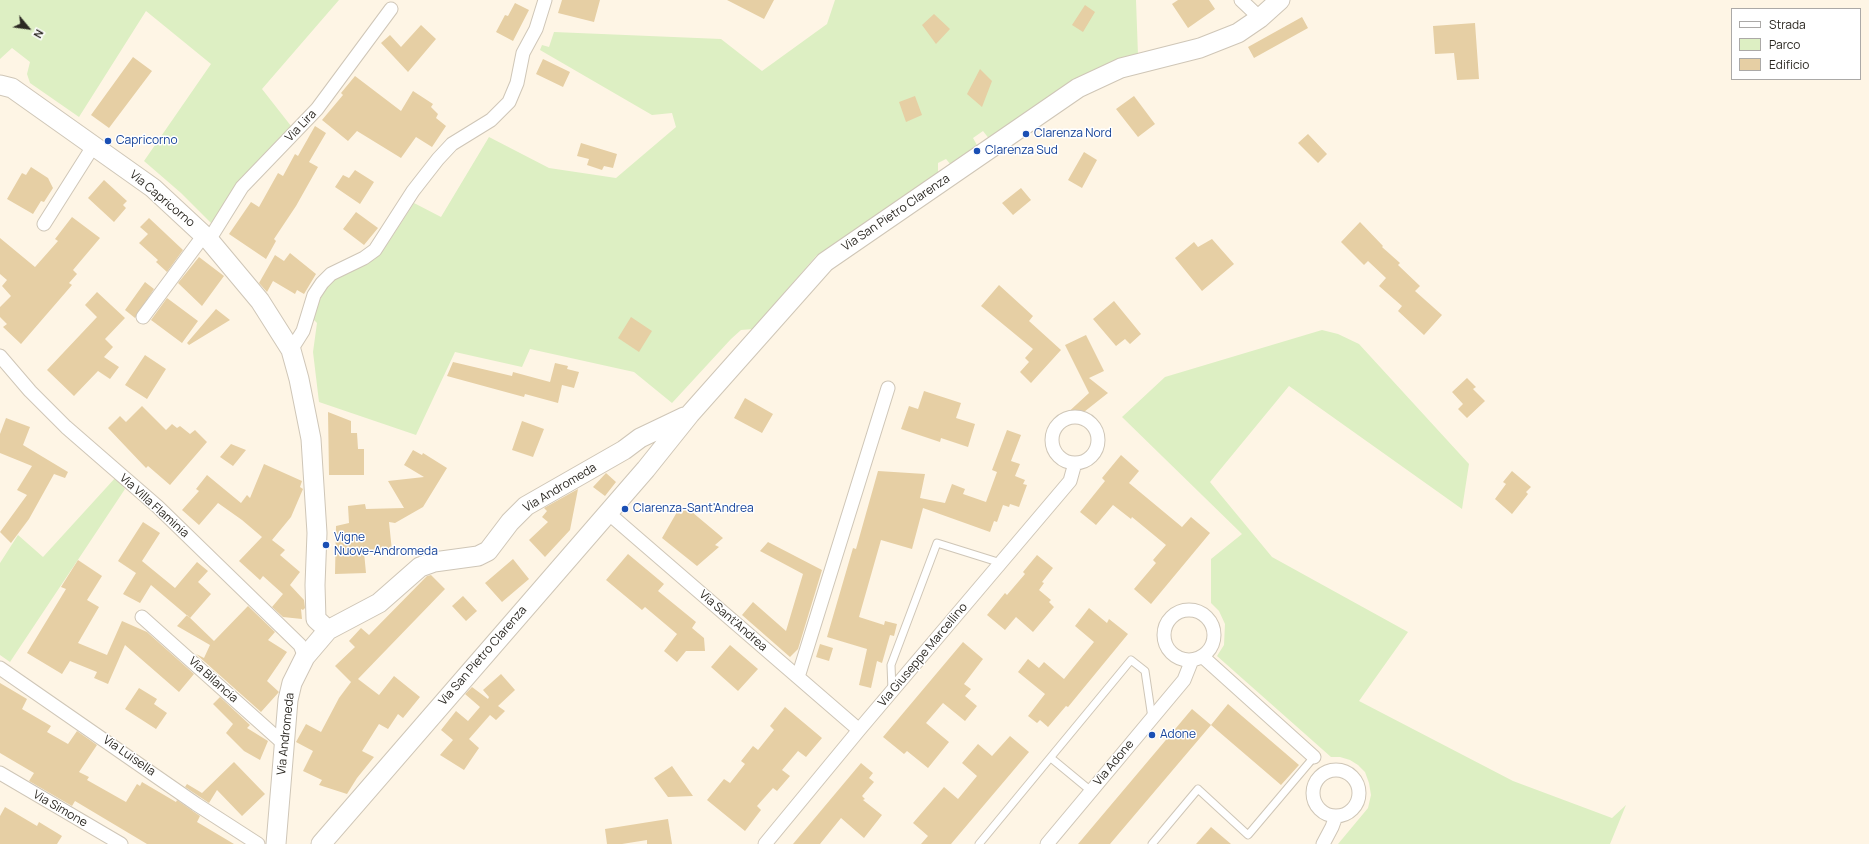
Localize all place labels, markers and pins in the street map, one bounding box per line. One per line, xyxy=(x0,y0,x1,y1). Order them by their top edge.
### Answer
place label: Clarenza Nord xyxy=(1034,127,1112,141)
marker: Clarenza Nord xyxy=(1021,129,1031,139)
place label: Capricorno xyxy=(116,134,178,148)
marker: Capricorno xyxy=(103,136,113,146)
place label: Clarenza Sud xyxy=(985,144,1058,158)
marker: Clarenza Sud xyxy=(972,146,982,156)
place label: Clarenza-Sant'Andrea xyxy=(633,502,754,516)
marker: Clarenza-Sant'Andrea xyxy=(620,504,630,514)
place label: Vigne Nuove-Andromeda xyxy=(334,531,438,559)
marker: Vigne Nuove-Andromeda xyxy=(321,540,331,550)
place label: Adone xyxy=(1160,728,1196,742)
marker: Adone xyxy=(1147,730,1157,740)

